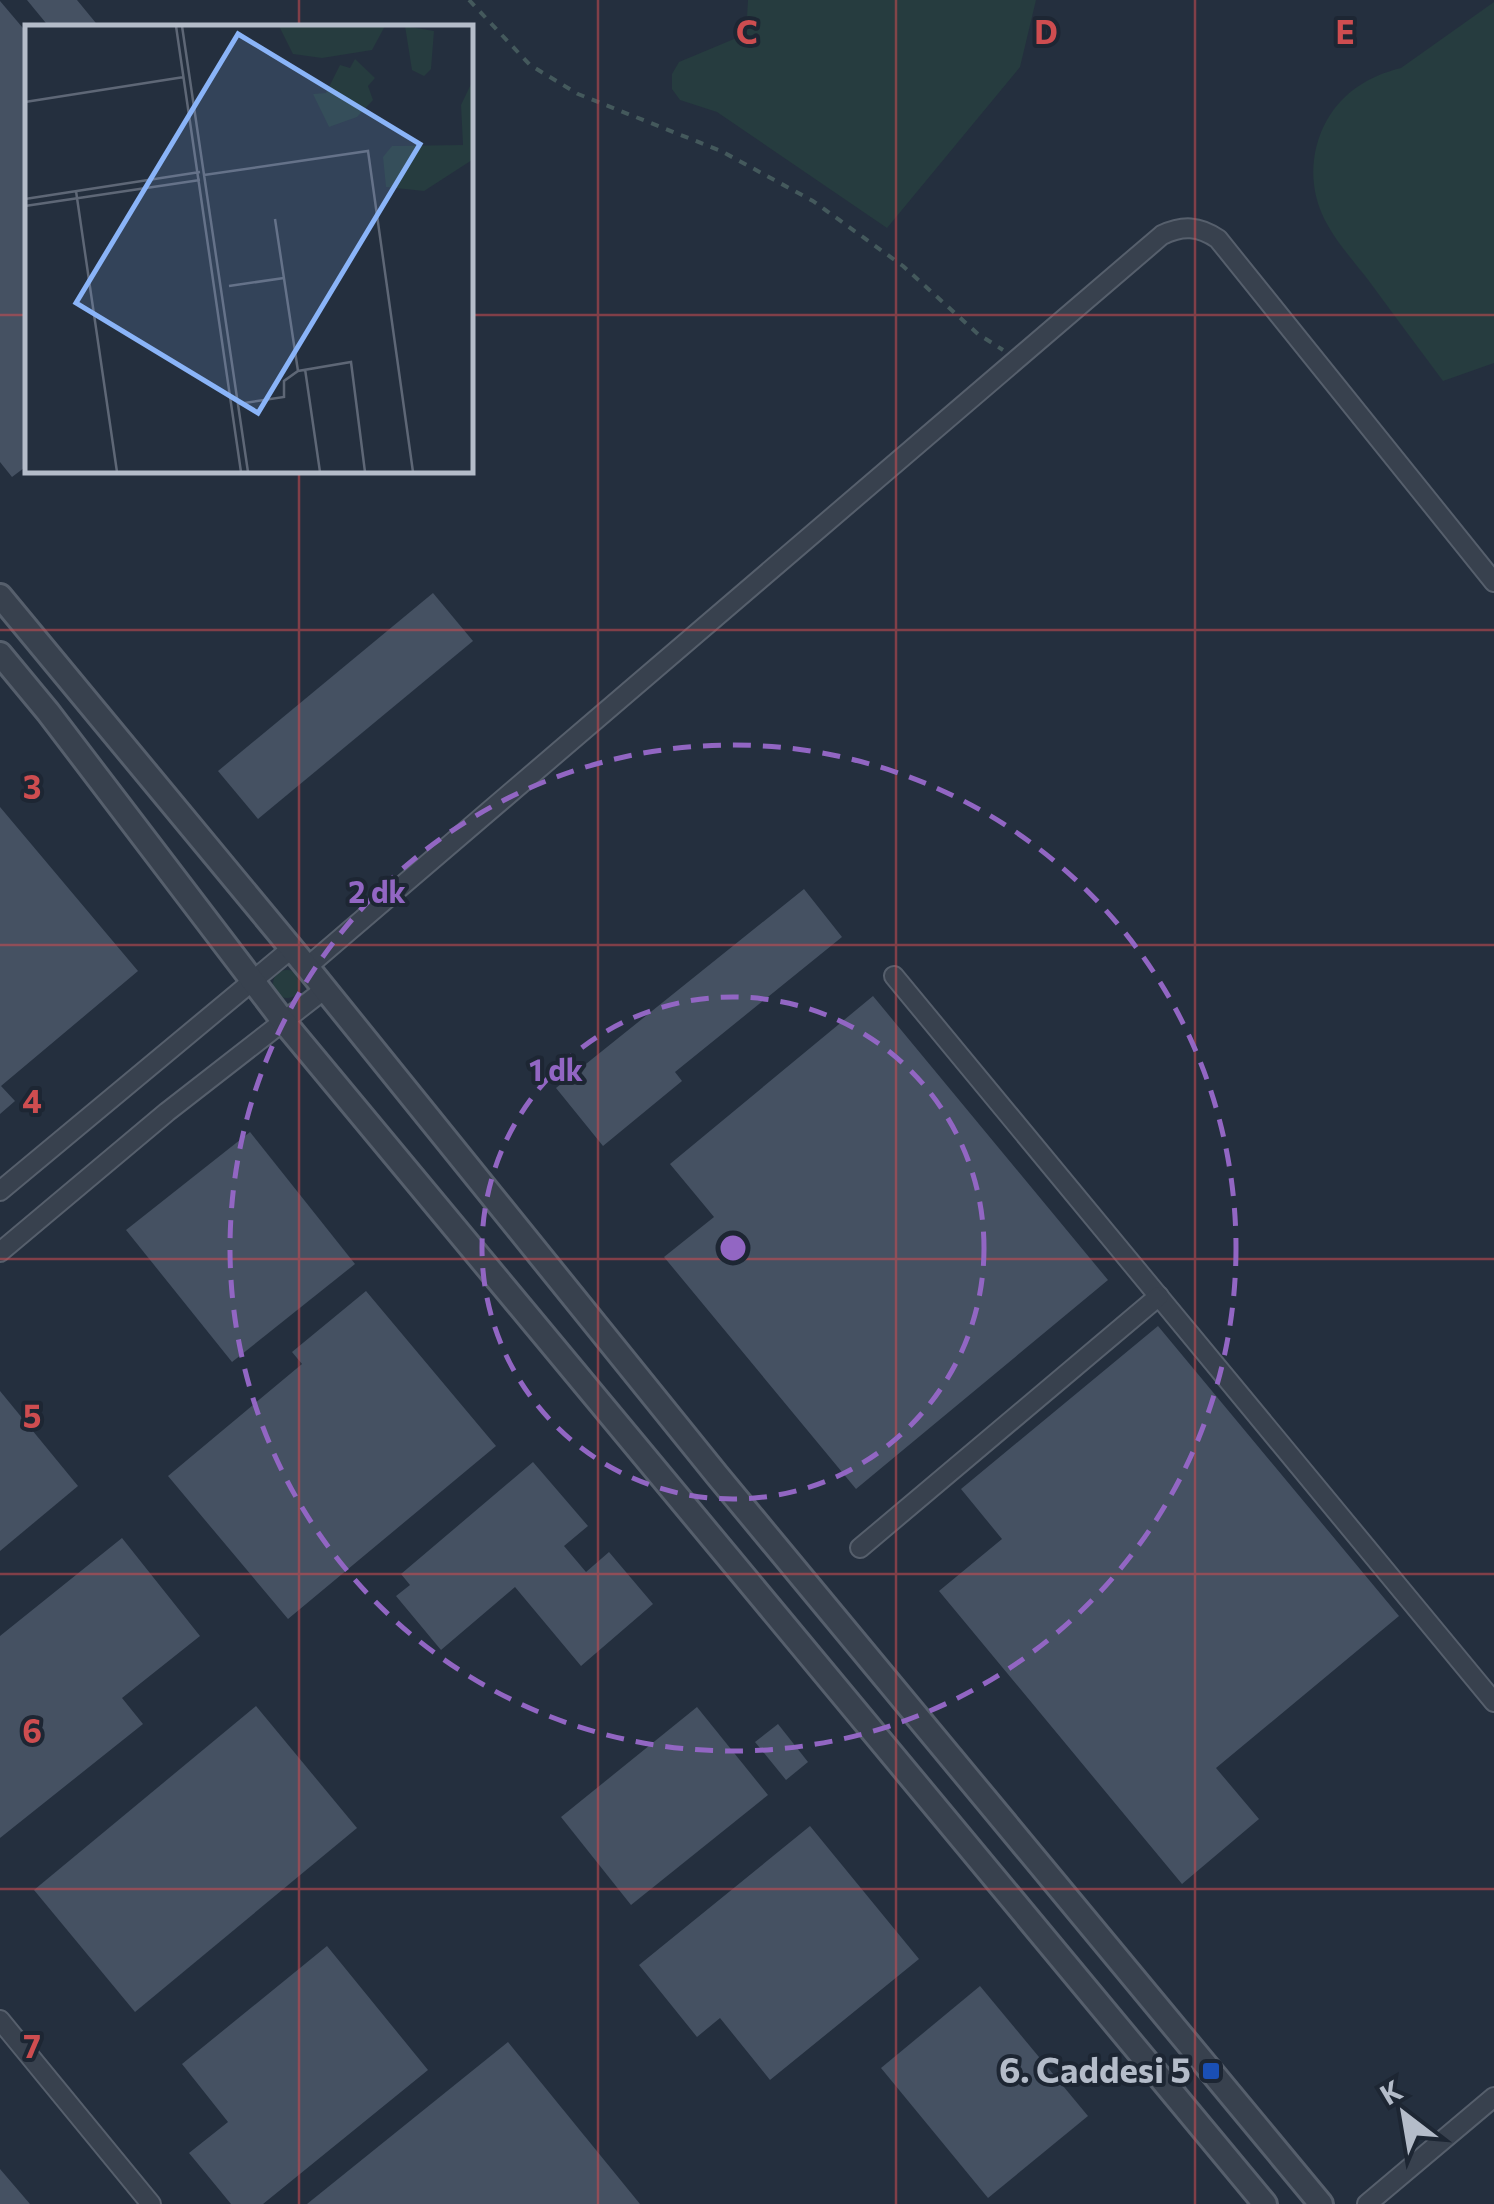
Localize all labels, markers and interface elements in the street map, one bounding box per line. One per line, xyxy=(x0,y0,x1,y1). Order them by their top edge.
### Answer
text: C xyxy=(736,11,758,51)
text: D xyxy=(1034,11,1058,51)
text: E xyxy=(1335,11,1355,51)
inset map xyxy=(25,25,472,472)
text: 3 xyxy=(23,766,41,806)
text: 2 dk xyxy=(348,872,406,909)
text: 1 dk xyxy=(529,1050,583,1087)
text: 4 xyxy=(22,1080,42,1120)
centre of rings xyxy=(715,1230,751,1266)
text: 5 xyxy=(23,1395,41,1435)
text: 6 xyxy=(22,1710,42,1750)
text: 7 xyxy=(23,2025,41,2065)
place label: 6. Caddesi 5 xyxy=(999,2047,1191,2090)
marker: 6. Caddesi 5 xyxy=(1200,2060,1222,2082)
north arrow xyxy=(1354,2064,1454,2164)
text: K xyxy=(1373,2072,1408,2111)

